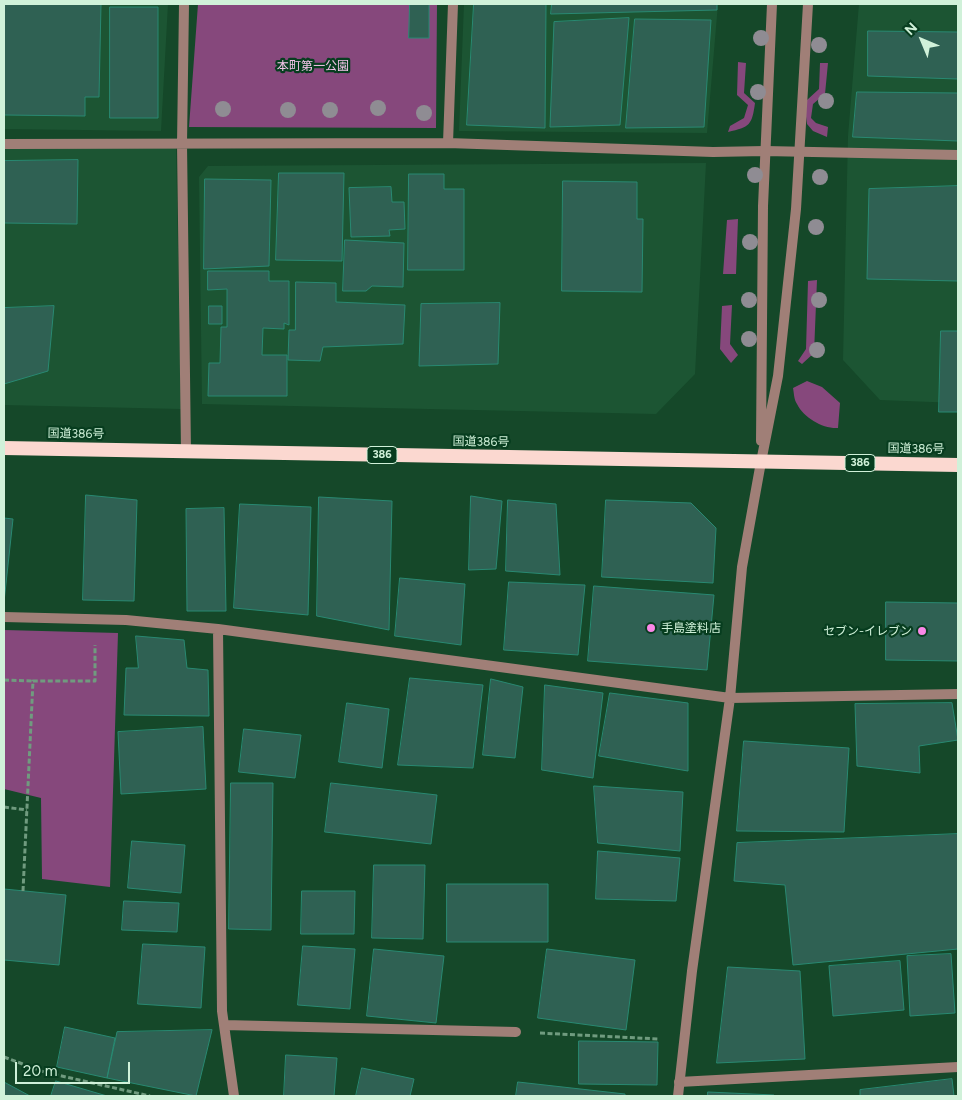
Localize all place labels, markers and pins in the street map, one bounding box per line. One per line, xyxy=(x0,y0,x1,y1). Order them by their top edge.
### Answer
place label: 手島塗料店 xyxy=(661,621,721,635)
marker: 手島塗料店 xyxy=(645,622,657,634)
place label: セブン-イレブン xyxy=(823,624,912,638)
marker: セブン-イレブン xyxy=(916,625,928,637)

